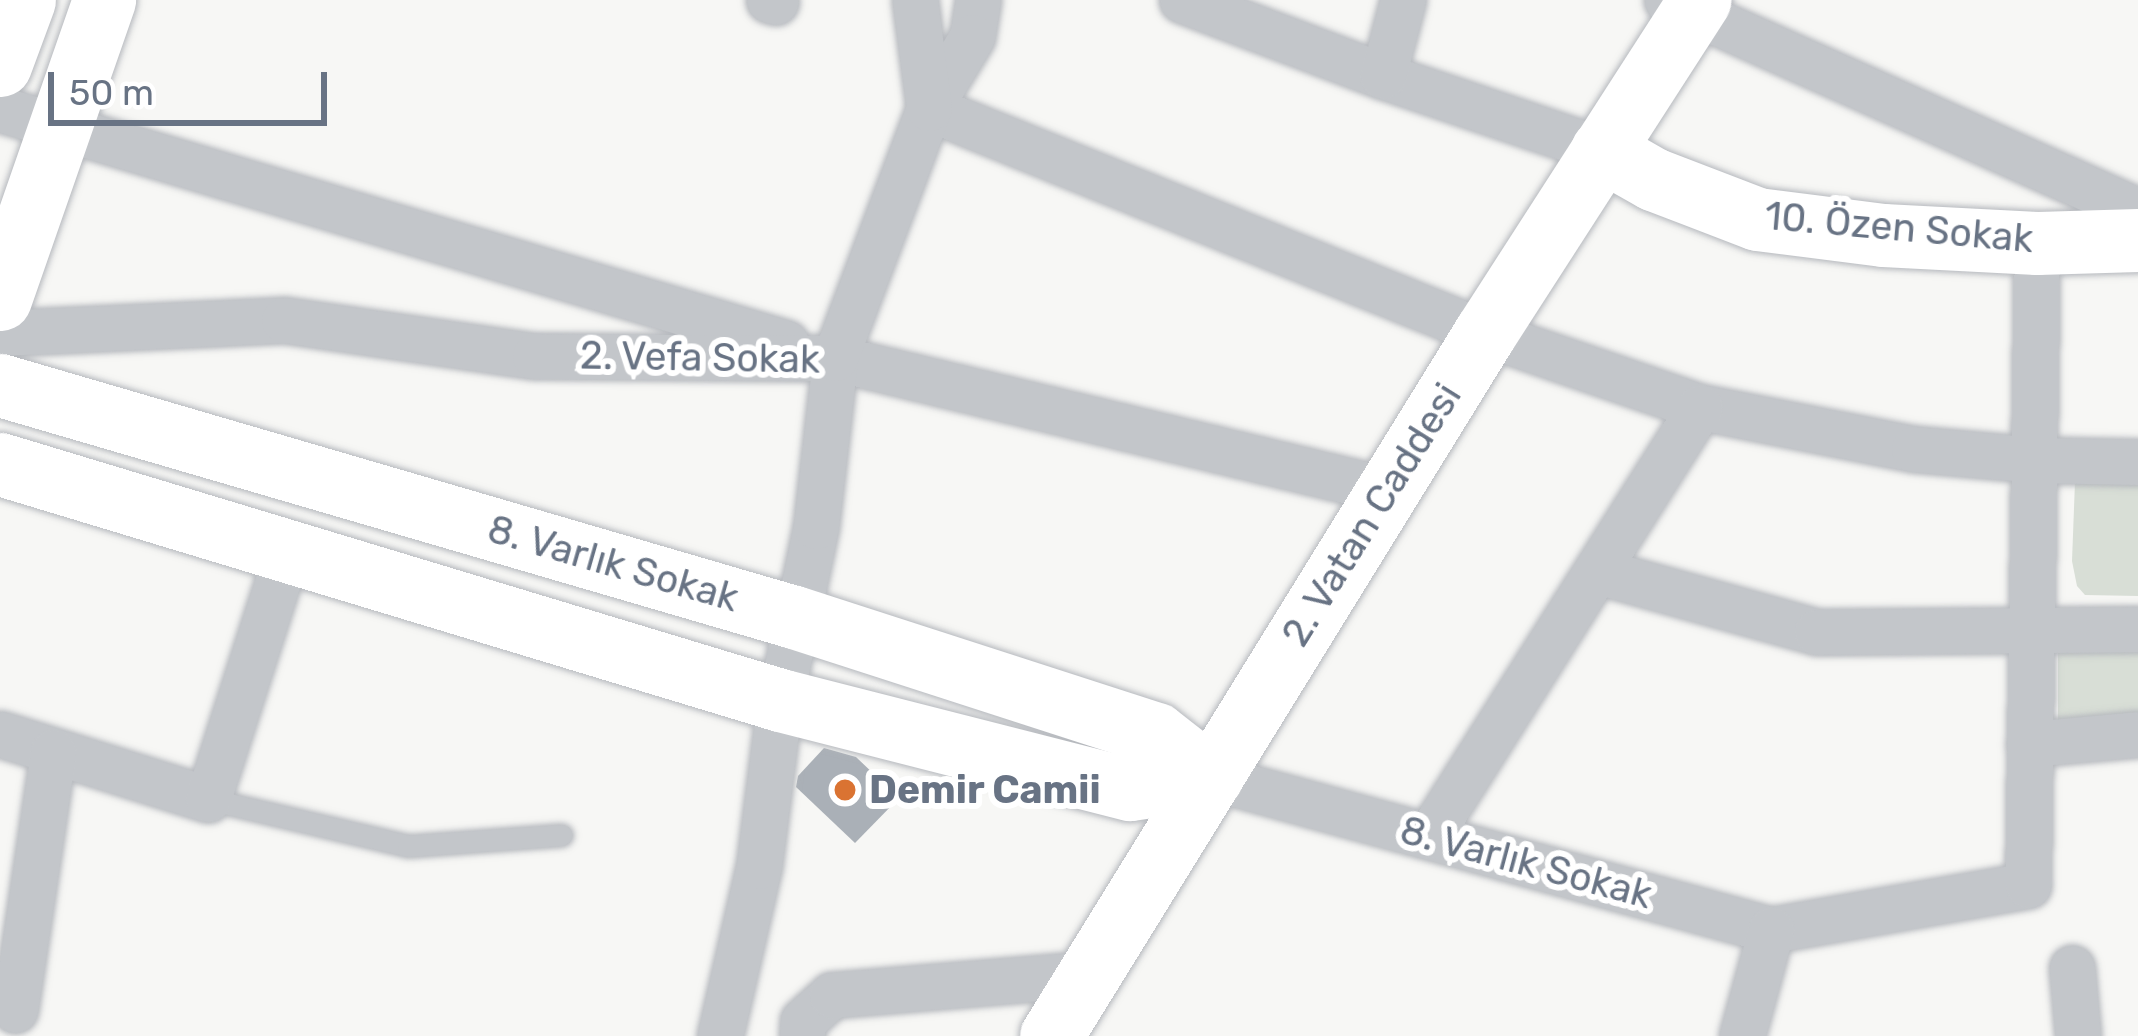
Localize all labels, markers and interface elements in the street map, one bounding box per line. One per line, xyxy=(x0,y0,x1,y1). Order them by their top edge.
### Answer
scale bar xyxy=(54,48,333,122)
text: 50 m xyxy=(69,71,154,114)
street label: 10. Özen Sokak xyxy=(1763,193,2035,263)
street label: 2. Vefa Sokak xyxy=(579,332,821,384)
street label: 2. Vatan Caddesi xyxy=(1272,375,1472,655)
street label: 8. Varlık Sokak xyxy=(482,506,744,622)
place label: Demir Camii xyxy=(869,767,1101,813)
marker: Demir Camii xyxy=(832,777,858,803)
street label: 8. Varlık Sokak xyxy=(1394,807,1658,919)

